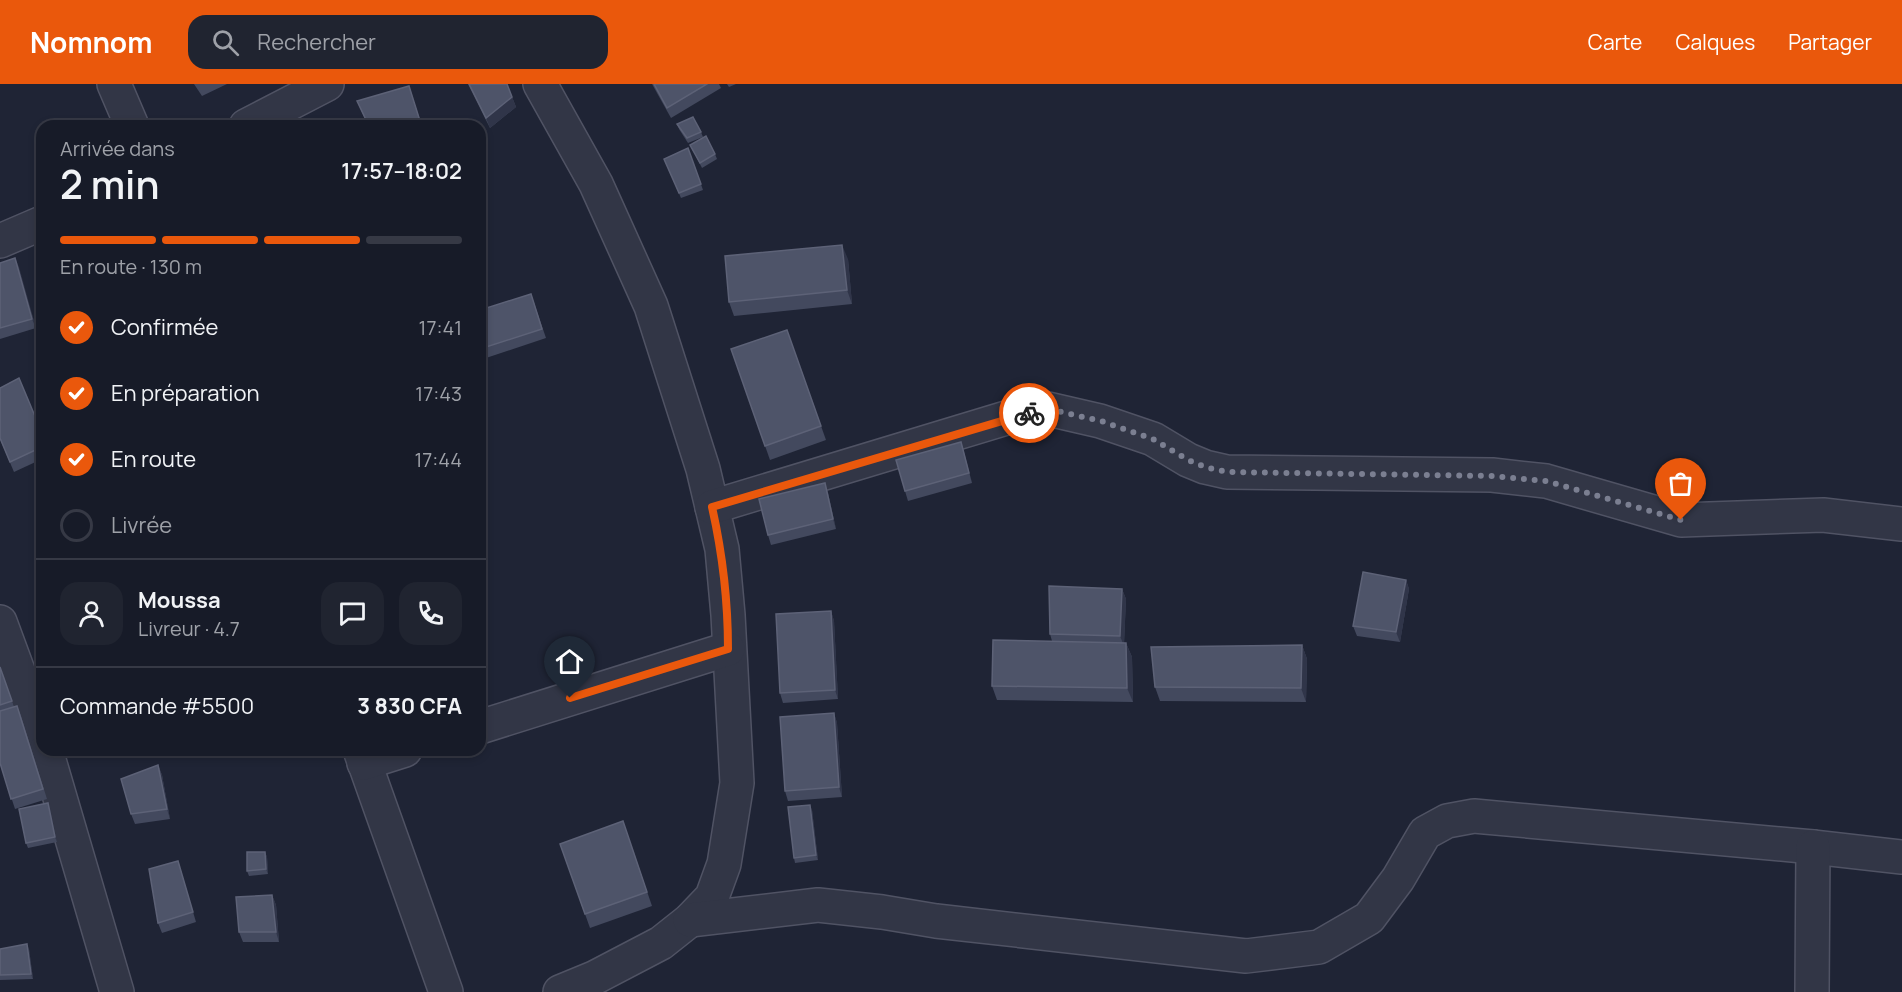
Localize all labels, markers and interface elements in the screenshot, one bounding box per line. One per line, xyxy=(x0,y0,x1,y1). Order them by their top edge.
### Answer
search box xyxy=(188,15,608,69)
text: Nomnom xyxy=(30,23,152,61)
icon: search xyxy=(209,26,242,59)
text: Rechercher xyxy=(257,27,376,57)
text: Carte xyxy=(1588,28,1642,56)
text: Calques xyxy=(1675,28,1755,56)
text: Partager xyxy=(1788,28,1872,56)
text: Arrivée dans xyxy=(60,135,175,162)
text: 17:57–18:02 xyxy=(341,156,462,186)
text: 2 min xyxy=(60,157,159,211)
text: En route · 130 m xyxy=(60,253,202,280)
icon: check xyxy=(60,311,93,344)
text: Confirmée xyxy=(111,312,218,342)
text: 17:41 xyxy=(419,314,462,341)
icon: check xyxy=(60,377,93,410)
text: En préparation xyxy=(111,378,259,408)
text: 17:43 xyxy=(415,380,462,407)
courier xyxy=(999,383,1059,443)
icon: bike xyxy=(1013,397,1046,430)
icon: check xyxy=(60,443,93,476)
text: En route xyxy=(111,444,196,474)
text: 17:44 xyxy=(414,446,462,473)
pin xyxy=(1655,458,1706,520)
icon: bag xyxy=(1664,467,1697,500)
text: Livrée xyxy=(111,510,172,540)
button: person xyxy=(60,582,123,645)
button: chat xyxy=(321,582,384,645)
button: phone xyxy=(399,582,462,645)
text: Moussa xyxy=(138,585,221,615)
text: Livreur · 4.7 xyxy=(138,615,240,642)
pin xyxy=(544,636,595,698)
icon: home xyxy=(553,645,586,678)
text: Commande #5500 xyxy=(60,691,254,721)
text: 3 830 CFA xyxy=(357,691,462,721)

